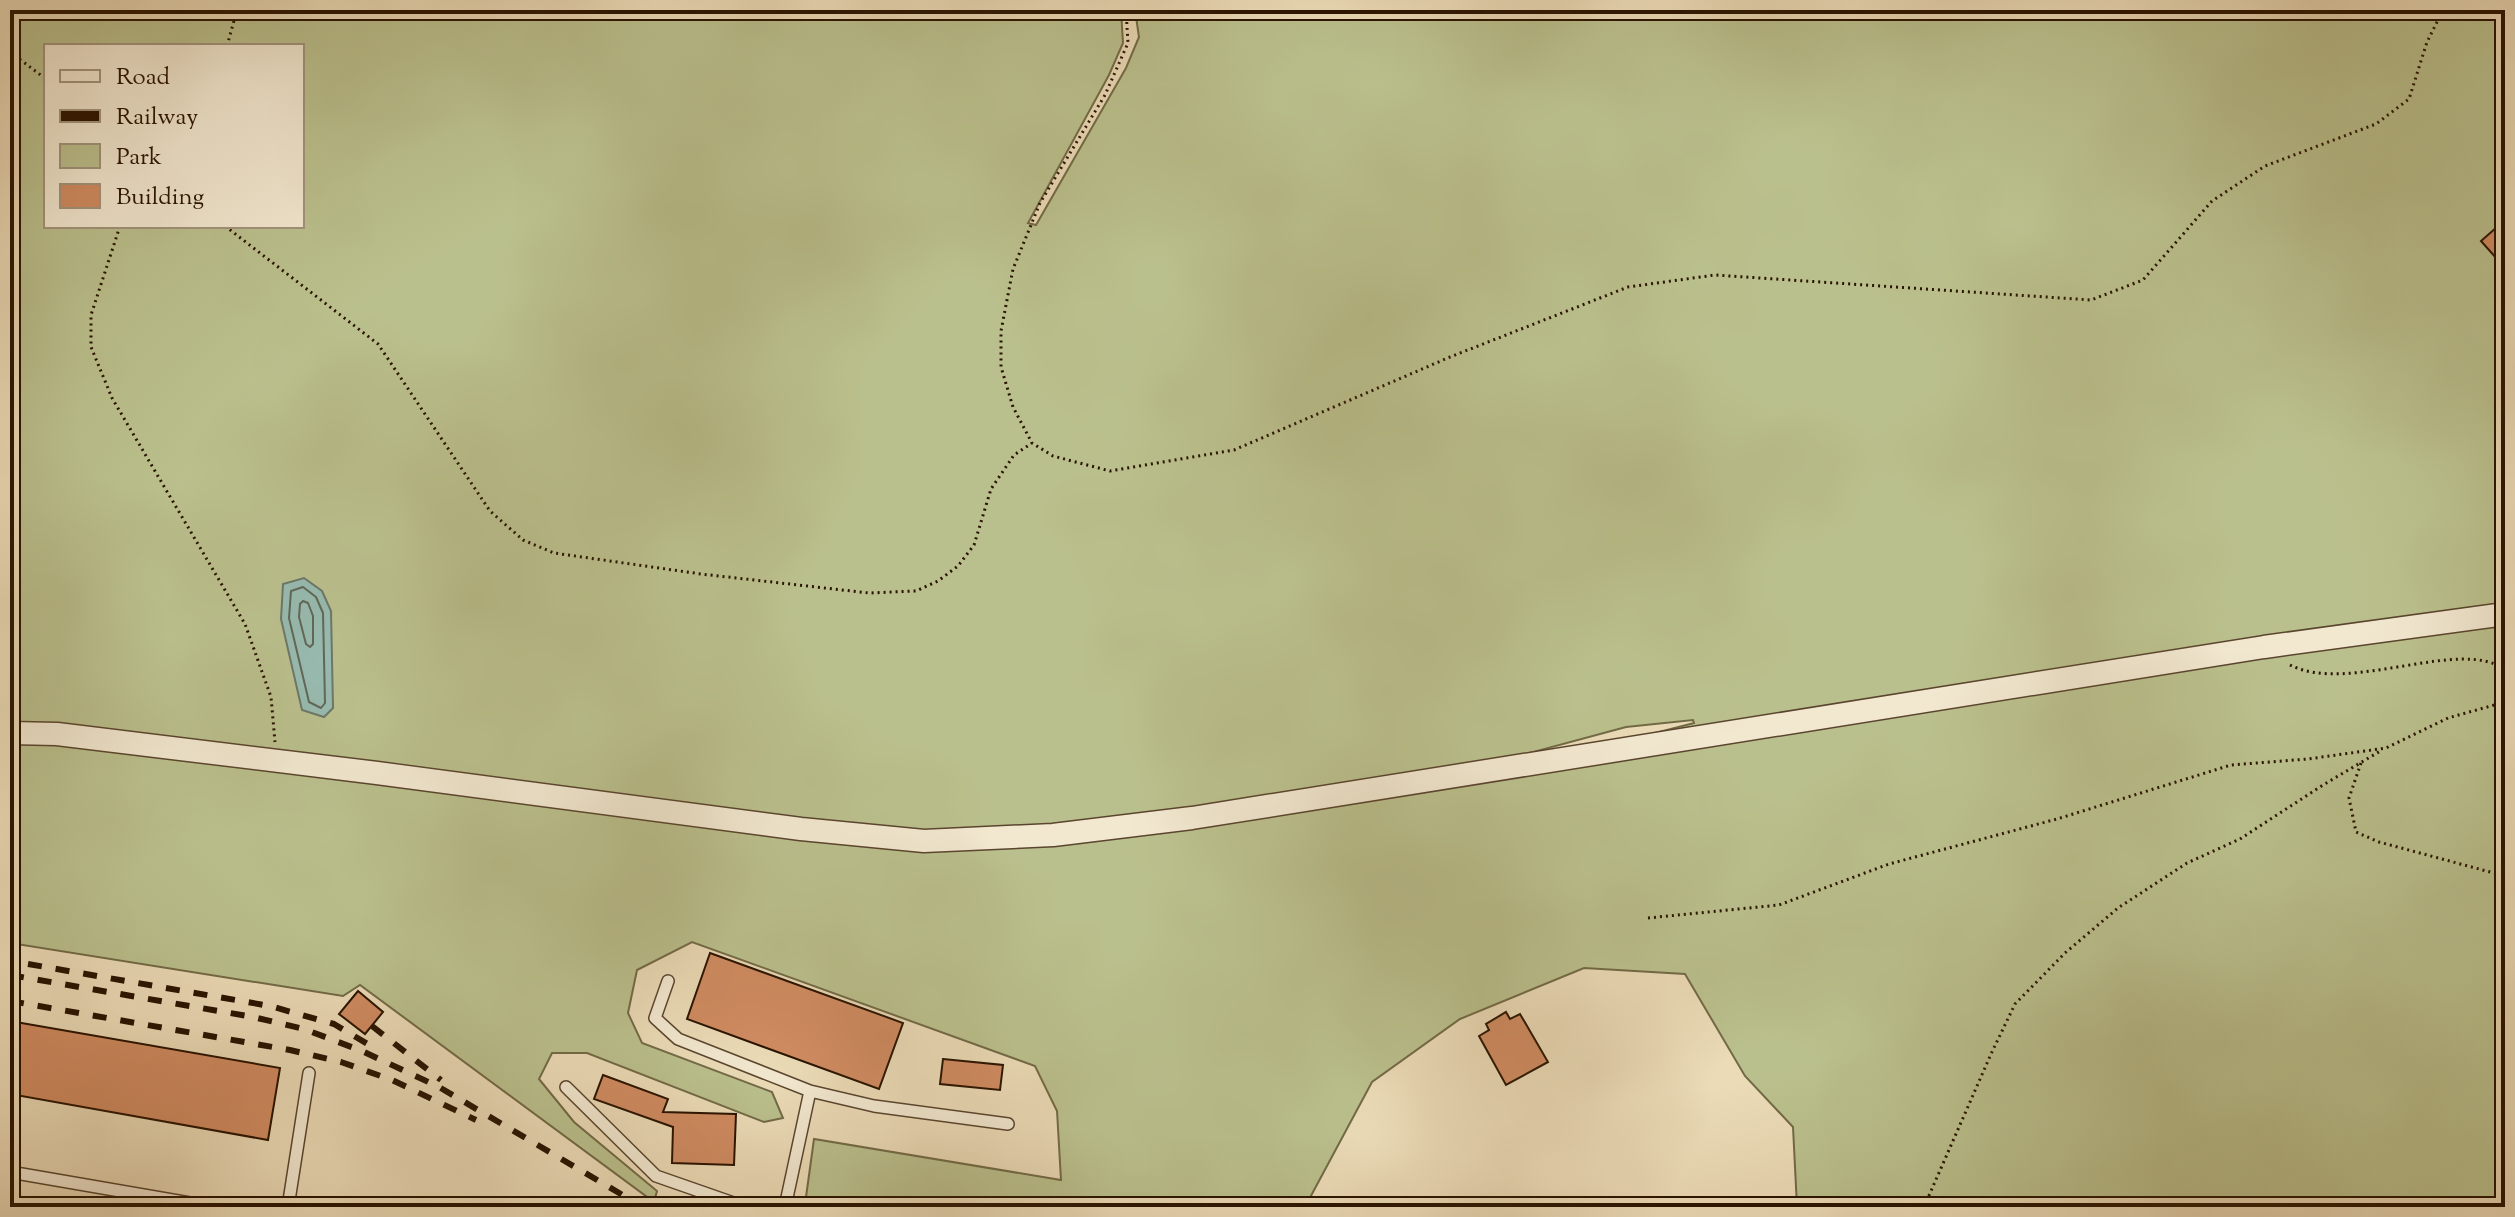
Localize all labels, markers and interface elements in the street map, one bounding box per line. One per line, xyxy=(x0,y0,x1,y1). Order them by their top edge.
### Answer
legend xyxy=(44,44,304,228)
text: Road xyxy=(116,61,170,95)
text: Railway xyxy=(116,101,198,135)
text: Park xyxy=(116,141,162,175)
text: Building xyxy=(116,181,205,215)

